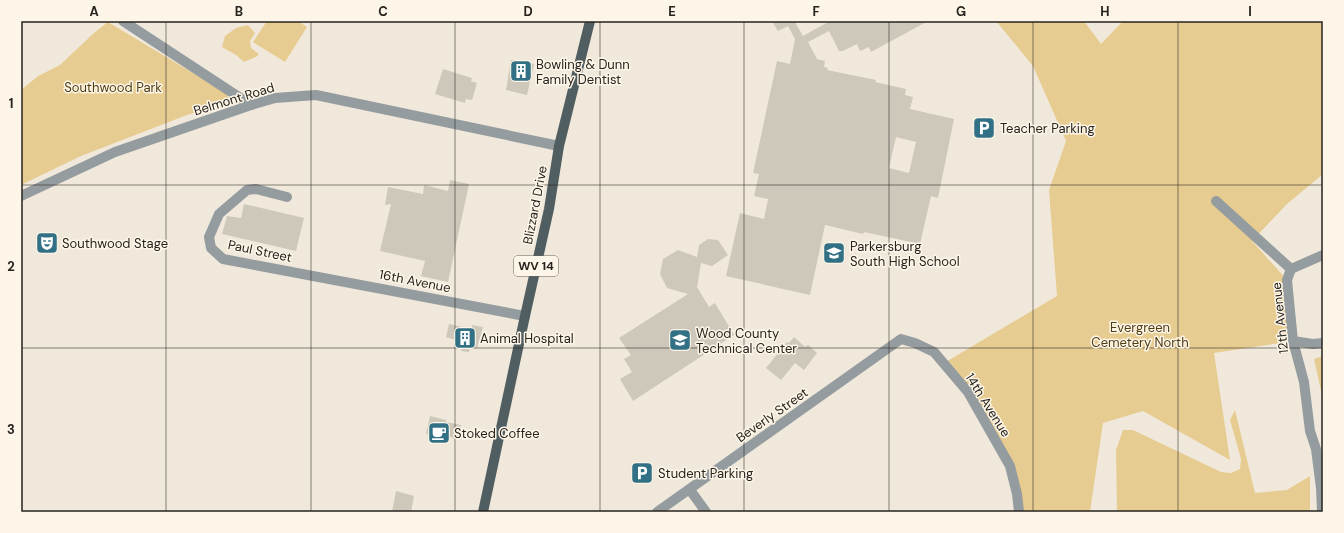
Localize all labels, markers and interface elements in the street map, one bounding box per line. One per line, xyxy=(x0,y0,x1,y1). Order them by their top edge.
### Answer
text: A xyxy=(89,3,99,20)
text: B xyxy=(235,3,243,20)
text: C xyxy=(378,3,388,20)
text: D xyxy=(523,3,533,20)
text: E xyxy=(668,3,676,20)
text: F xyxy=(812,3,820,20)
text: G xyxy=(956,3,966,20)
text: H xyxy=(1100,3,1110,20)
text: I xyxy=(1248,3,1252,20)
place label: Bowling & Dunn Family Dentist xyxy=(536,56,630,88)
building icon: Bowling & Dunn Family Dentist xyxy=(508,58,534,84)
park label: Southwood Park xyxy=(64,79,162,96)
street label: Belmont Road xyxy=(191,79,277,119)
text: 1 xyxy=(9,95,13,112)
parking icon: Teacher Parking xyxy=(971,115,997,141)
place label: Teacher Parking xyxy=(1000,120,1095,137)
street label: Blizzard Drive xyxy=(519,164,551,246)
theatre icon: Southwood Stage xyxy=(34,230,60,256)
place label: Southwood Stage xyxy=(62,235,168,252)
street label: Paul Street xyxy=(226,236,294,266)
place label: Parkersburg South High School xyxy=(850,238,960,270)
school or university icon: Parkersburg South High School xyxy=(821,240,847,266)
road number: WV 14 xyxy=(514,256,558,276)
text: 2 xyxy=(7,258,15,275)
street label: 16th Avenue xyxy=(378,266,452,296)
street label: 12th Avenue xyxy=(1268,281,1292,355)
park label: Evergreen Cemetery North xyxy=(1091,319,1189,351)
building icon: Animal Hospital xyxy=(452,325,478,351)
place label: Wood County Technical Center xyxy=(696,325,797,357)
school or university icon: Wood County Technical Center xyxy=(667,327,693,353)
place label: Animal Hospital xyxy=(480,330,574,347)
street label: 14th Avenue xyxy=(962,370,1014,440)
street label: Beverly Street xyxy=(733,384,811,446)
cafe icon: Stoked Coffee xyxy=(426,420,452,446)
text: 3 xyxy=(7,421,15,438)
place label: Stoked Coffee xyxy=(454,425,540,442)
parking icon: Student Parking xyxy=(629,460,655,486)
place label: Student Parking xyxy=(658,465,753,482)

